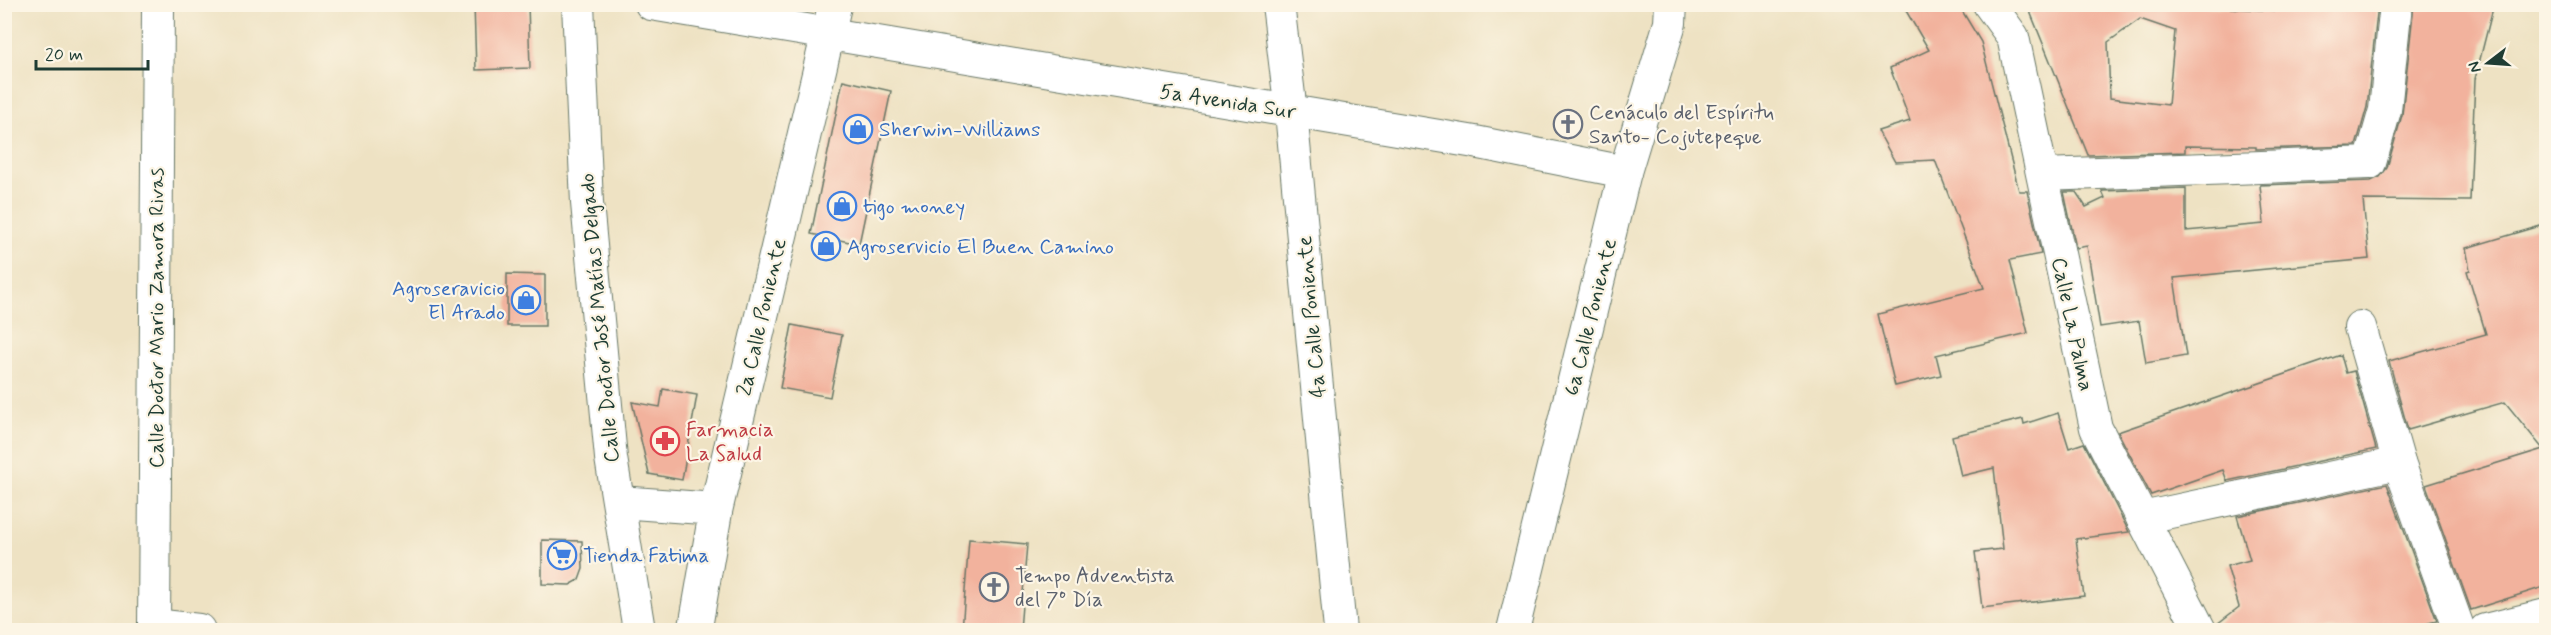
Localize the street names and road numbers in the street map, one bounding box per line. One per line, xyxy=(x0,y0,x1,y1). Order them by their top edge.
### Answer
street label: 5a Avenida Sur xyxy=(1158,77,1298,127)
street label: Calle Doctor Mario Zamora Rivas xyxy=(143,168,171,468)
street label: Calle Doctor José Matías Delgado xyxy=(573,172,627,464)
street label: 4a Calle Poniente xyxy=(1291,235,1333,399)
street label: 2a Calle Poniente xyxy=(730,236,794,399)
street label: 6a Calle Poniente xyxy=(1558,236,1624,399)
street label: Calle La Palma xyxy=(2044,255,2100,394)

